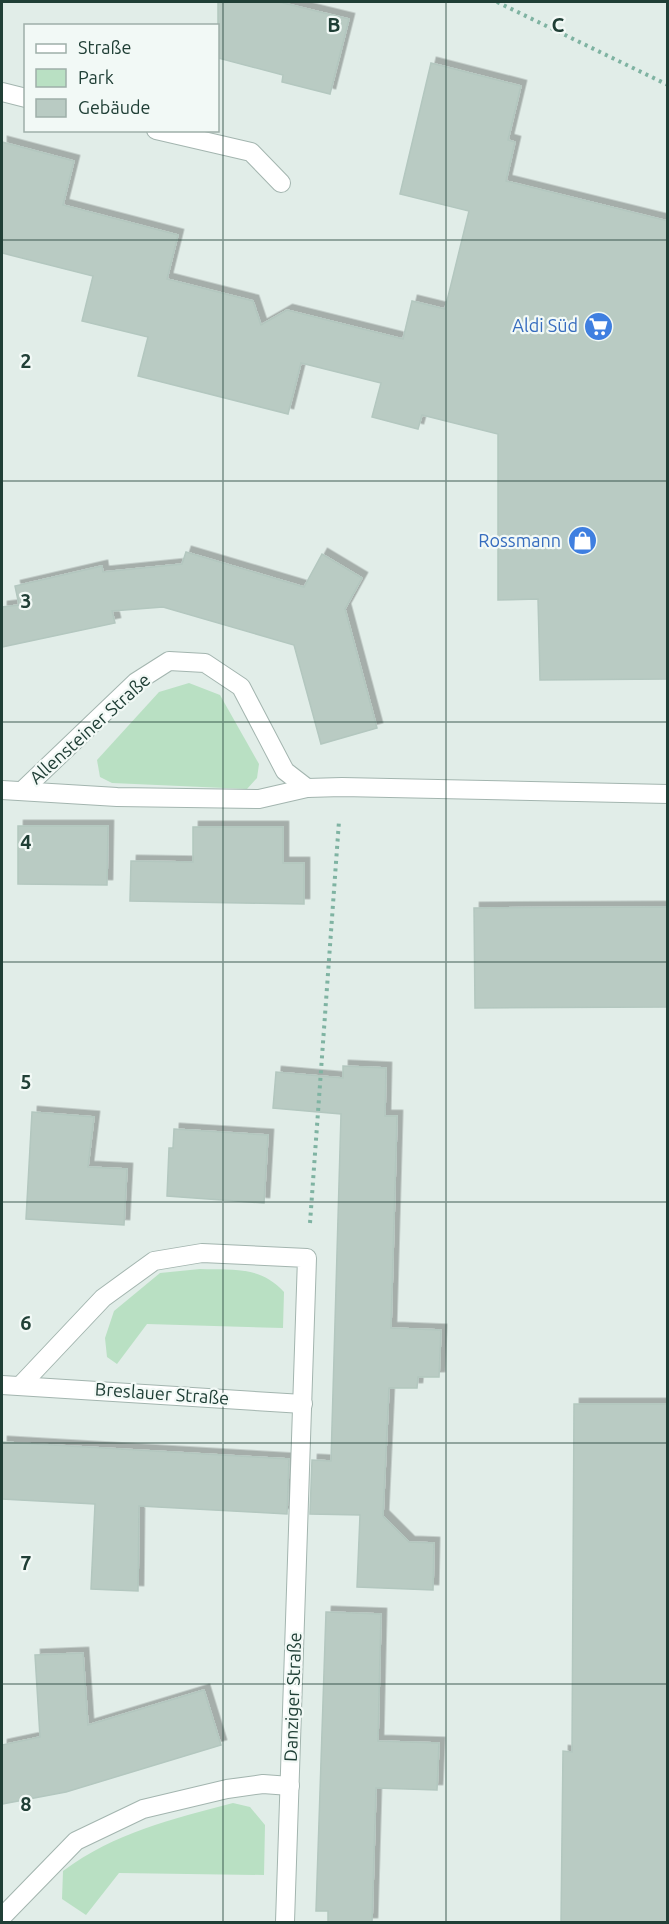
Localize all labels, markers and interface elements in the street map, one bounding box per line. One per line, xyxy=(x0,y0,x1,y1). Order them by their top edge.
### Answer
text: B xyxy=(327,13,341,36)
text: C xyxy=(552,13,565,36)
legend xyxy=(24,24,219,132)
text: Straße xyxy=(78,37,131,57)
text: Park xyxy=(78,67,114,87)
text: Gebäude xyxy=(78,97,150,117)
supermarket icon: Aldi Süd xyxy=(583,310,615,342)
place label: Aldi Süd xyxy=(512,315,578,335)
text: 2 xyxy=(20,349,32,372)
shop icon: Rossmann xyxy=(566,525,598,557)
place label: Rossmann xyxy=(478,530,561,550)
text: 3 xyxy=(20,589,32,612)
street label: Allensteiner Straße xyxy=(25,669,154,788)
text: 4 xyxy=(20,830,32,853)
text: 5 xyxy=(20,1070,32,1093)
text: 6 xyxy=(20,1311,32,1334)
street label: Breslauer Straße xyxy=(94,1378,230,1408)
text: 7 xyxy=(20,1551,32,1574)
street label: Danziger Straße xyxy=(280,1632,304,1762)
text: 8 xyxy=(20,1792,32,1815)

